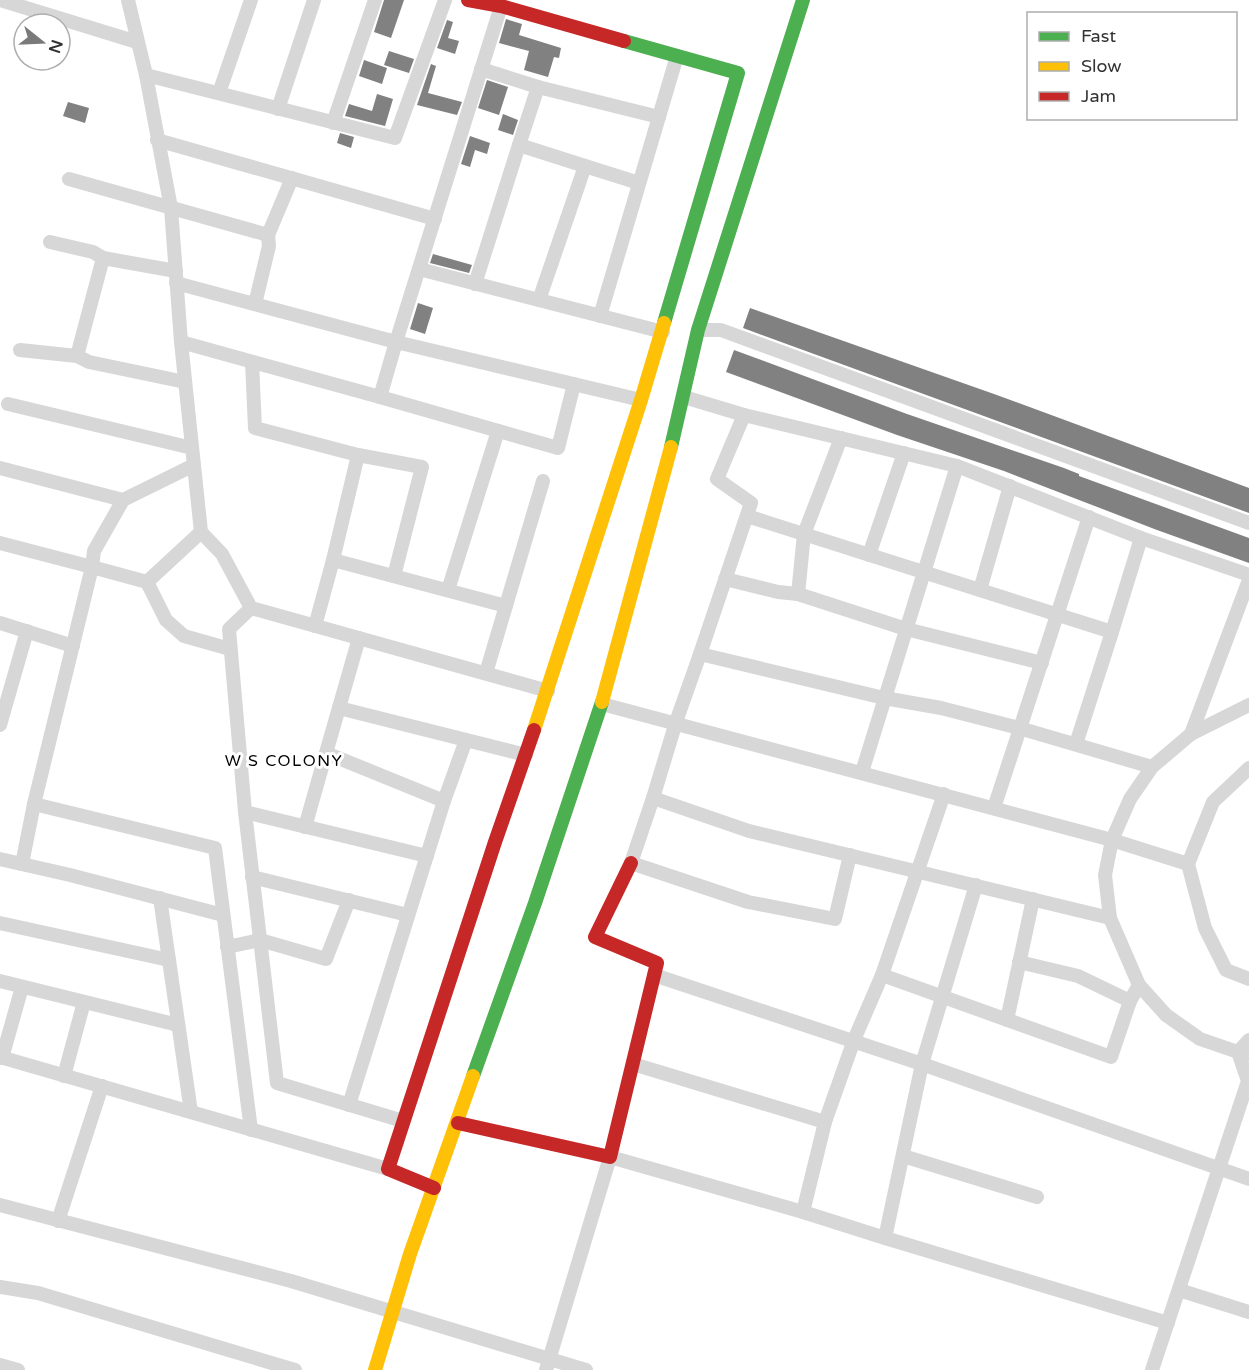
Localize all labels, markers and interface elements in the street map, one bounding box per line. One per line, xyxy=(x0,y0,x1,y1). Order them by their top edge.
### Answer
north arrow xyxy=(12,12,72,72)
legend xyxy=(1027,12,1237,120)
text: Fast xyxy=(1081,25,1116,47)
text: N xyxy=(44,37,67,56)
text: Slow xyxy=(1081,55,1122,77)
text: Jam xyxy=(1081,85,1116,107)
district label: W S COLONY xyxy=(225,751,343,771)

